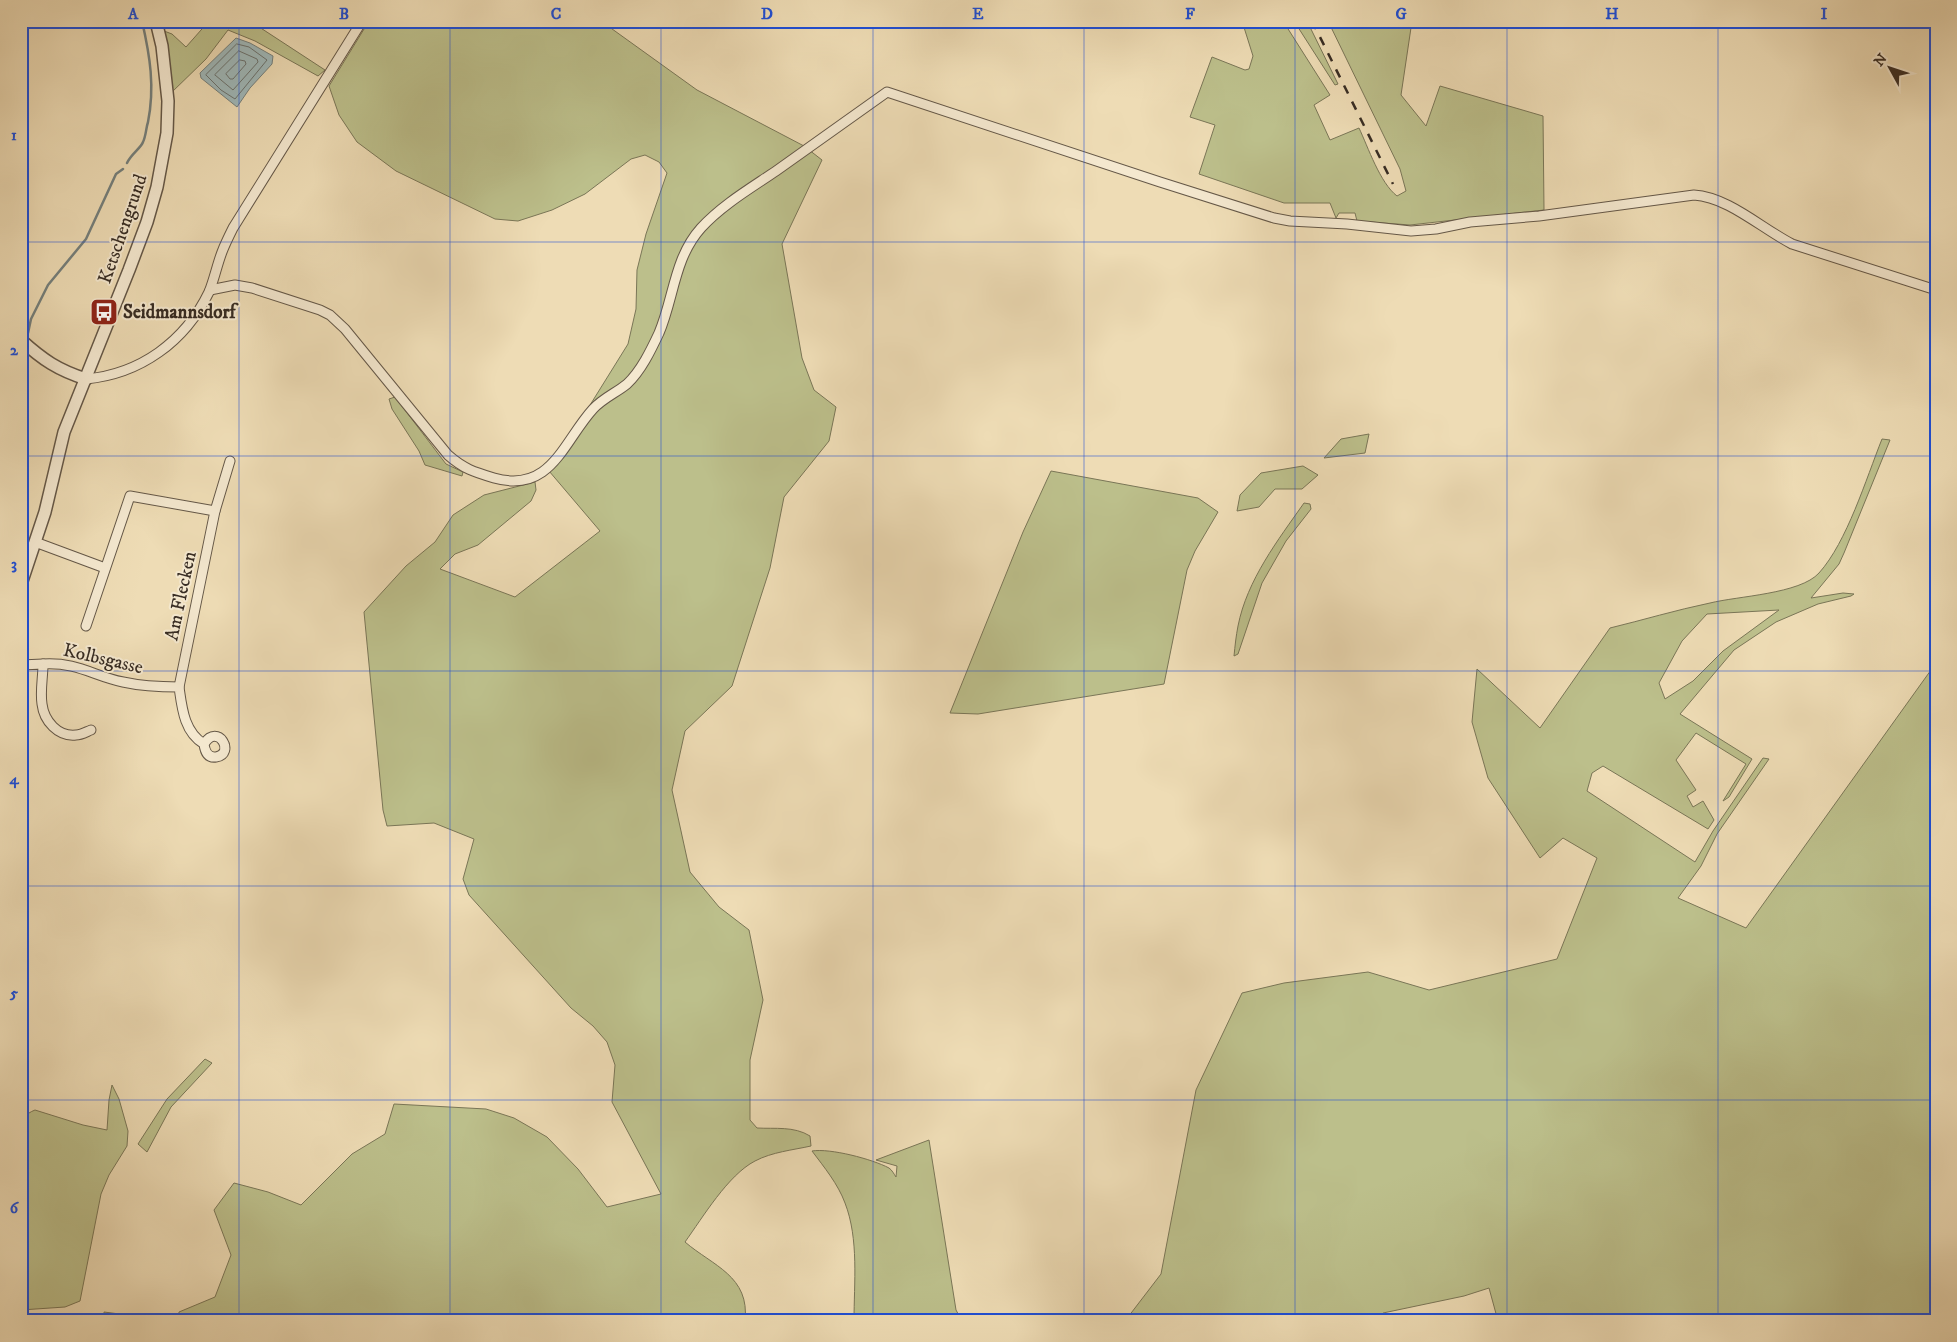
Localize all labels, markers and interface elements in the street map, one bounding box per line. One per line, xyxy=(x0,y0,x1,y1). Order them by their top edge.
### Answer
text: A xyxy=(127,4,139,24)
text: B xyxy=(339,4,349,24)
text: C xyxy=(551,4,561,24)
text: D xyxy=(761,4,773,24)
text: E xyxy=(972,4,984,24)
text: F xyxy=(1185,4,1195,24)
text: G xyxy=(1395,4,1407,24)
text: H xyxy=(1605,4,1619,24)
text: I xyxy=(1821,4,1828,24)
north arrow xyxy=(1864,42,1914,92)
text: N xyxy=(1870,50,1892,70)
text: 1 xyxy=(11,125,17,145)
street label: Ketschengrund xyxy=(94,171,153,287)
bus stop icon: Seidmannsdorf xyxy=(89,297,119,327)
place label: Seidmannsdorf xyxy=(123,301,239,324)
text: 2 xyxy=(10,340,19,360)
street label: Am Flecken xyxy=(160,549,202,643)
text: 3 xyxy=(11,554,17,574)
street label: Kolbsgasse xyxy=(61,639,145,679)
text: 4 xyxy=(8,769,19,789)
text: 5 xyxy=(9,983,18,1003)
text: 6 xyxy=(10,1198,20,1218)

